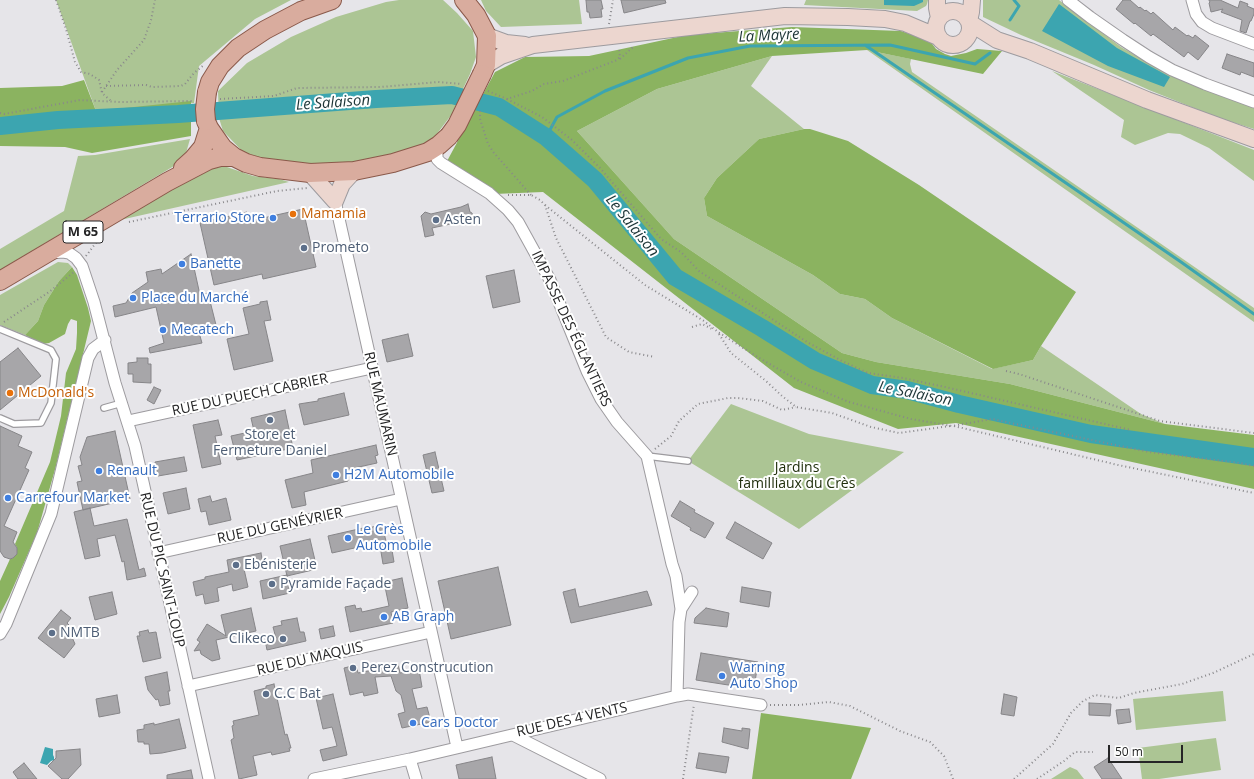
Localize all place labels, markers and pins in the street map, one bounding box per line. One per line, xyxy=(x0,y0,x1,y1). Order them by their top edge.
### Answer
place label: Mamamia xyxy=(301,206,366,222)
marker: Mamamia xyxy=(288,209,298,219)
place label: Terrario Store xyxy=(174,210,265,226)
place label: Asten xyxy=(444,212,481,228)
marker: Terrario Store xyxy=(268,213,278,223)
marker: Asten xyxy=(431,215,441,225)
place label: Prometo xyxy=(312,240,369,256)
marker: Prometo xyxy=(299,243,309,253)
place label: Banette xyxy=(190,256,241,272)
marker: Banette xyxy=(177,259,187,269)
place label: Place du Marché xyxy=(141,290,249,306)
marker: Place du Marché xyxy=(128,293,138,303)
place label: Mecatech xyxy=(171,322,234,338)
marker: Mecatech xyxy=(158,325,168,335)
place label: McDonald's xyxy=(18,385,94,401)
marker: McDonald's xyxy=(5,388,15,398)
marker: Store et Fermeture Daniel xyxy=(265,415,275,425)
place label: Store et Fermeture Daniel xyxy=(213,427,327,460)
place label: Renault xyxy=(107,463,157,479)
marker: Renault xyxy=(94,466,104,476)
place label: H2M Automobile xyxy=(344,467,454,483)
marker: H2M Automobile xyxy=(331,470,341,480)
place label: Carrefour Market xyxy=(16,490,129,506)
marker: Carrefour Market xyxy=(3,493,13,503)
place label: Le Crès Automobile xyxy=(356,522,432,554)
marker: Le Crès Automobile xyxy=(343,533,353,543)
place label: Ebénisterie xyxy=(244,557,317,573)
marker: Ebénisterie xyxy=(231,560,241,570)
place label: Pyramide Façade xyxy=(280,576,391,592)
marker: Pyramide Façade xyxy=(267,579,277,589)
place label: AB Graph xyxy=(392,609,454,625)
marker: AB Graph xyxy=(379,612,389,622)
place label: NMTB xyxy=(60,625,100,641)
marker: NMTB xyxy=(47,628,57,638)
place label: Clikeco xyxy=(229,631,275,647)
marker: Clikeco xyxy=(278,634,288,644)
place label: Perez Construcution xyxy=(361,660,494,676)
place label: Warning Auto Shop xyxy=(730,660,798,692)
marker: Perez Construcution xyxy=(348,663,358,673)
marker: Warning Auto Shop xyxy=(717,671,727,681)
place label: C.C Bat xyxy=(274,686,321,702)
marker: C.C Bat xyxy=(261,689,271,699)
place label: Cars Doctor xyxy=(421,715,498,731)
marker: Cars Doctor xyxy=(408,718,418,728)

